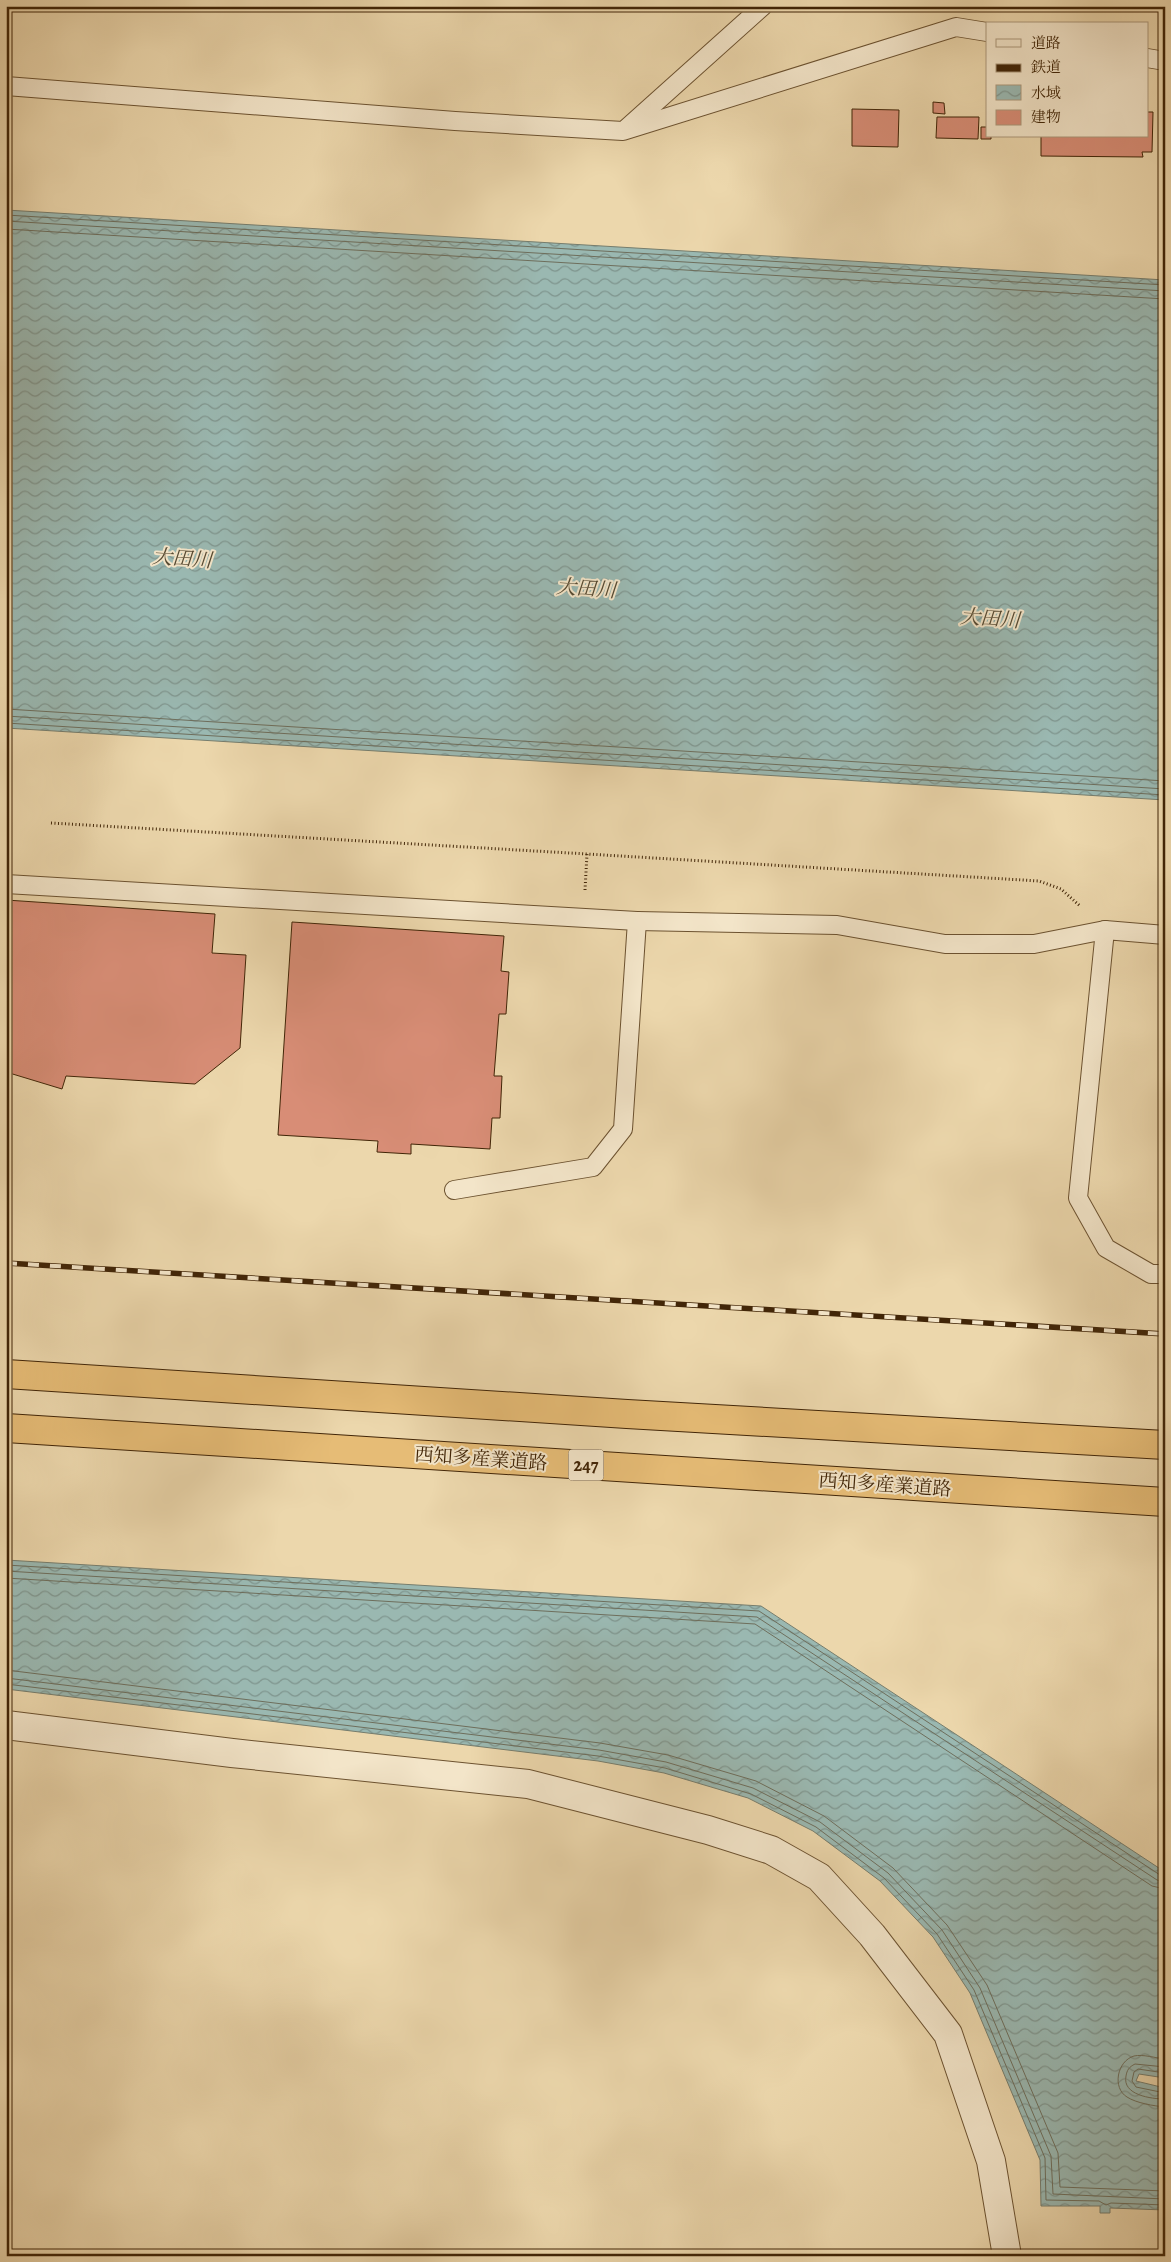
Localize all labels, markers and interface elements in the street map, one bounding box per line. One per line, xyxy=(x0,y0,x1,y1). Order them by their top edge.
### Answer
legend xyxy=(986,22,1148,138)
text: 道路 xyxy=(1031,33,1061,53)
text: 鉄道 xyxy=(1031,57,1061,77)
text: 水域 xyxy=(1031,83,1061,103)
text: 建物 xyxy=(1031,107,1061,127)
water label: 大田川 xyxy=(151,543,215,574)
water label: 大田川 xyxy=(555,573,619,604)
water label: 大田川 xyxy=(959,603,1023,634)
street label: 西知多産業道路 xyxy=(414,1441,548,1477)
road number: 247 xyxy=(568,1450,604,1480)
street label: 西知多産業道路 xyxy=(818,1467,952,1503)

